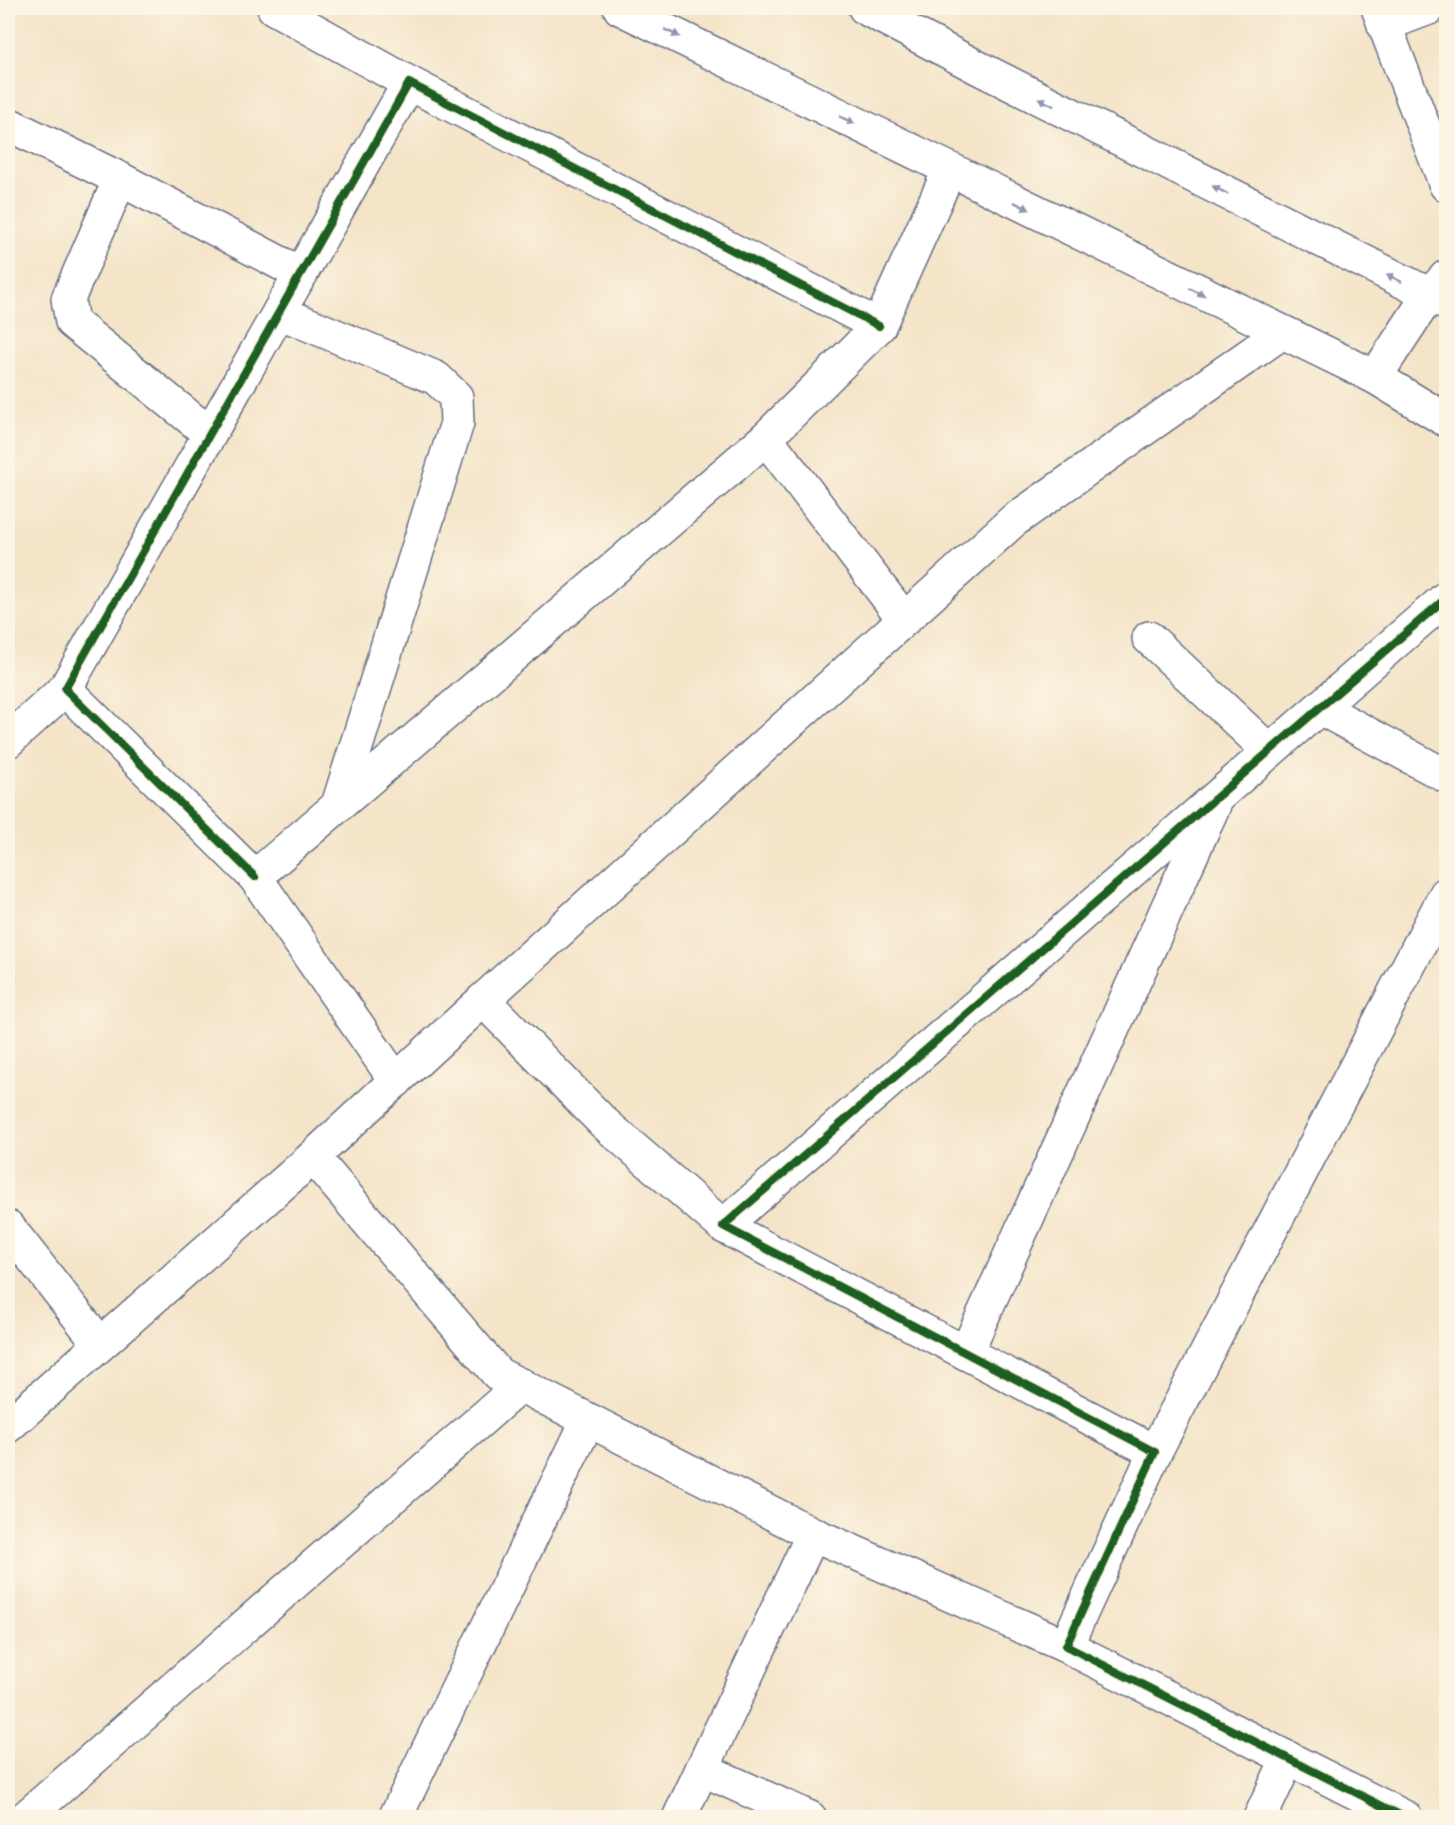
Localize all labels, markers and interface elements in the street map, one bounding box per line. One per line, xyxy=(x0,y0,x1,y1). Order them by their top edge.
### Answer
one-way arrow xyxy=(663,28,681,38)
one-way arrow xyxy=(1037,97,1054,107)
one-way arrow xyxy=(838,115,855,125)
one-way arrow xyxy=(1211,185,1228,195)
one-way arrow xyxy=(1013,202,1030,211)
one-way arrow xyxy=(1385,273,1402,282)
one-way arrow xyxy=(1188,287,1205,297)

